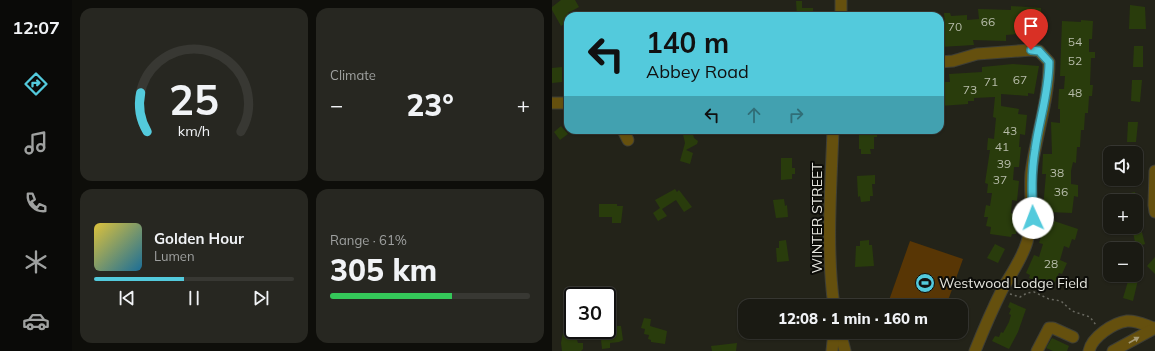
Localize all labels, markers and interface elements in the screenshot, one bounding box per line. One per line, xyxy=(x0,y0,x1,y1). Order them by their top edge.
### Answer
pin xyxy=(1014,9,1048,50)
house number: 66 xyxy=(981,14,995,29)
icon: arrive xyxy=(1020,15,1042,37)
text: 12:07 xyxy=(12,16,60,39)
house number: 70 xyxy=(948,19,962,34)
text: 140 m xyxy=(646,25,729,60)
icon: left xyxy=(580,28,632,80)
house number: 54 xyxy=(1068,34,1082,49)
house number: 52 xyxy=(1068,53,1082,68)
text: Abbey Road xyxy=(646,60,749,83)
text: Climate xyxy=(330,67,376,83)
icon: directions xyxy=(22,70,50,98)
house number: 67 xyxy=(1013,72,1027,87)
text: 25 xyxy=(169,73,219,125)
house number: 71 xyxy=(984,74,998,89)
house number: 73 xyxy=(963,82,977,97)
house number: 48 xyxy=(1068,85,1082,100)
text: 23° xyxy=(406,86,454,124)
text: − xyxy=(330,91,343,119)
text: + xyxy=(517,91,530,119)
icon: left xyxy=(701,104,723,126)
icon: ahead xyxy=(743,104,765,126)
icon: right xyxy=(785,104,807,126)
text: km/h xyxy=(178,122,210,140)
house number: 43 xyxy=(1003,123,1017,138)
icon: music xyxy=(22,129,50,157)
house number: 41 xyxy=(995,139,1009,154)
map controls xyxy=(1103,146,1143,282)
button: sound xyxy=(1103,146,1143,186)
house number: 39 xyxy=(997,156,1011,171)
street label: WINTER STREET xyxy=(808,162,826,274)
house number: 38 xyxy=(1050,165,1064,180)
house number: 37 xyxy=(993,172,1007,187)
house number: 36 xyxy=(1054,184,1068,199)
icon: phone xyxy=(22,189,50,217)
button: + xyxy=(1103,194,1143,234)
position arrow xyxy=(1012,197,1054,239)
text: Golden Hour xyxy=(154,229,244,248)
text: Range · 61% xyxy=(330,232,407,248)
button: − xyxy=(1103,242,1143,282)
icon: climate xyxy=(22,248,50,276)
text: Lumen xyxy=(154,248,195,264)
text: 305 km xyxy=(330,251,437,289)
house number: 28 xyxy=(1044,256,1058,271)
sports icon: Westwood Lodge Field xyxy=(914,272,936,294)
place label: Westwood Lodge Field xyxy=(939,274,1088,292)
icon: previous xyxy=(116,287,138,309)
icon: pause xyxy=(183,287,205,309)
icon: next xyxy=(250,287,272,309)
speed limit sign: 30 xyxy=(564,287,616,339)
icon: car xyxy=(22,307,50,335)
text: 12:08 · 1 min · 160 m xyxy=(778,309,928,328)
one-way arrow xyxy=(1128,336,1140,343)

